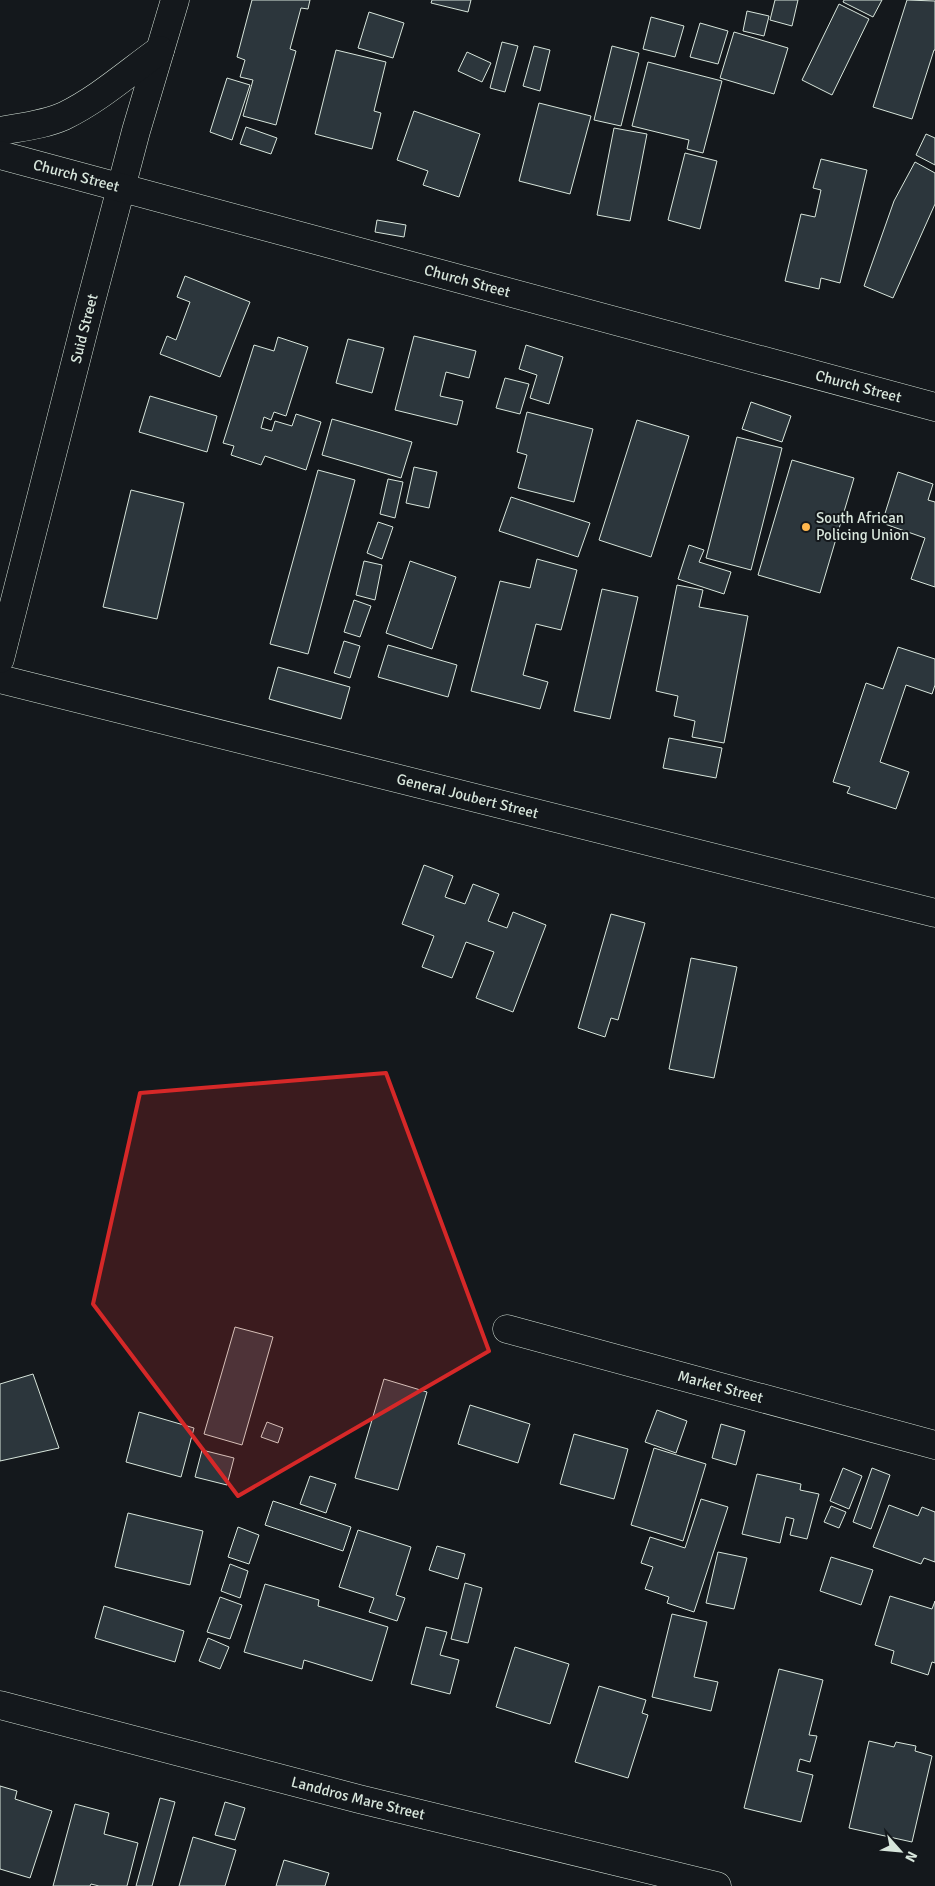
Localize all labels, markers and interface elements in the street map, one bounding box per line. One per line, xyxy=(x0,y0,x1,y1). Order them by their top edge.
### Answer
street label: Church Street xyxy=(31,155,121,196)
street label: Church Street xyxy=(422,261,512,301)
street label: Suid Street xyxy=(67,292,102,365)
street label: Church Street xyxy=(813,366,903,407)
place label: South African Policing Union xyxy=(816,509,909,544)
marker: South African Policing Union xyxy=(800,521,812,533)
street label: General Joubert Street xyxy=(395,770,540,822)
street label: Market Street xyxy=(676,1367,765,1407)
street label: Landdros Mare Street xyxy=(289,1773,427,1824)
north arrow xyxy=(875,1826,925,1876)
text: N xyxy=(901,1848,921,1865)

